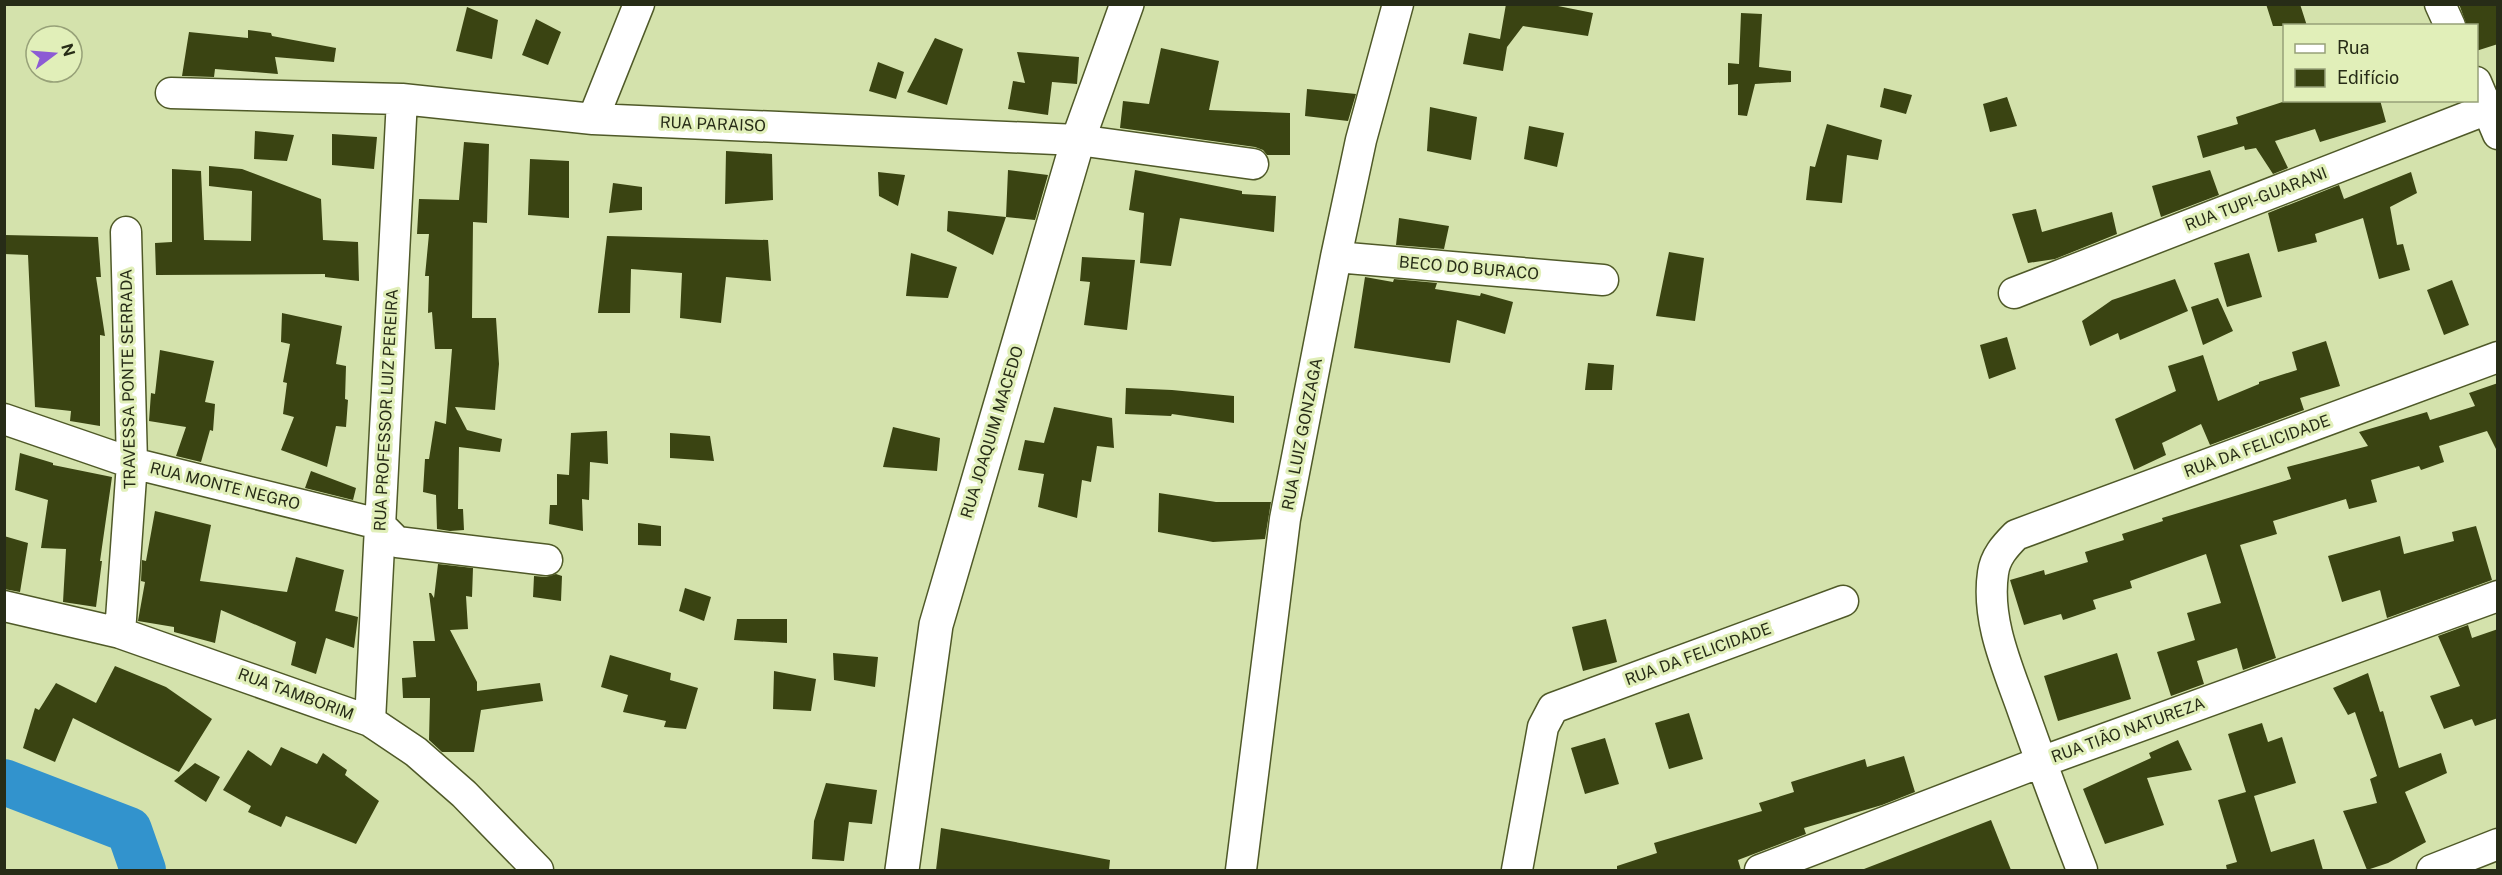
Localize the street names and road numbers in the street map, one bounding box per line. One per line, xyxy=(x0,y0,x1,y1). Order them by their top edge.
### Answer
street label: RUA PARAISO xyxy=(660,113,766,135)
street label: RUA TUPI-GUARANI xyxy=(2182,163,2330,235)
street label: BECO DO BURACO xyxy=(1398,252,1540,284)
street label: TRAVESSA PONTE SERRADA xyxy=(117,269,139,489)
street label: RUA PROFESSOR LUIZ PEREIRA xyxy=(370,288,402,532)
street label: RUA JOAQUIM MACEDO xyxy=(957,344,1027,520)
street label: RUA LUIZ GONZAGA xyxy=(1278,356,1326,512)
street label: RUA DA FELICIDADE xyxy=(2181,411,2333,481)
street label: RUA MONTE NEGRO xyxy=(148,458,302,514)
street label: RUA DA FELICIDADE xyxy=(1622,619,1774,689)
street label: RUA TAMBORIM xyxy=(235,664,357,724)
street label: RUA TIÃO NATUREZA xyxy=(2048,692,2207,767)

